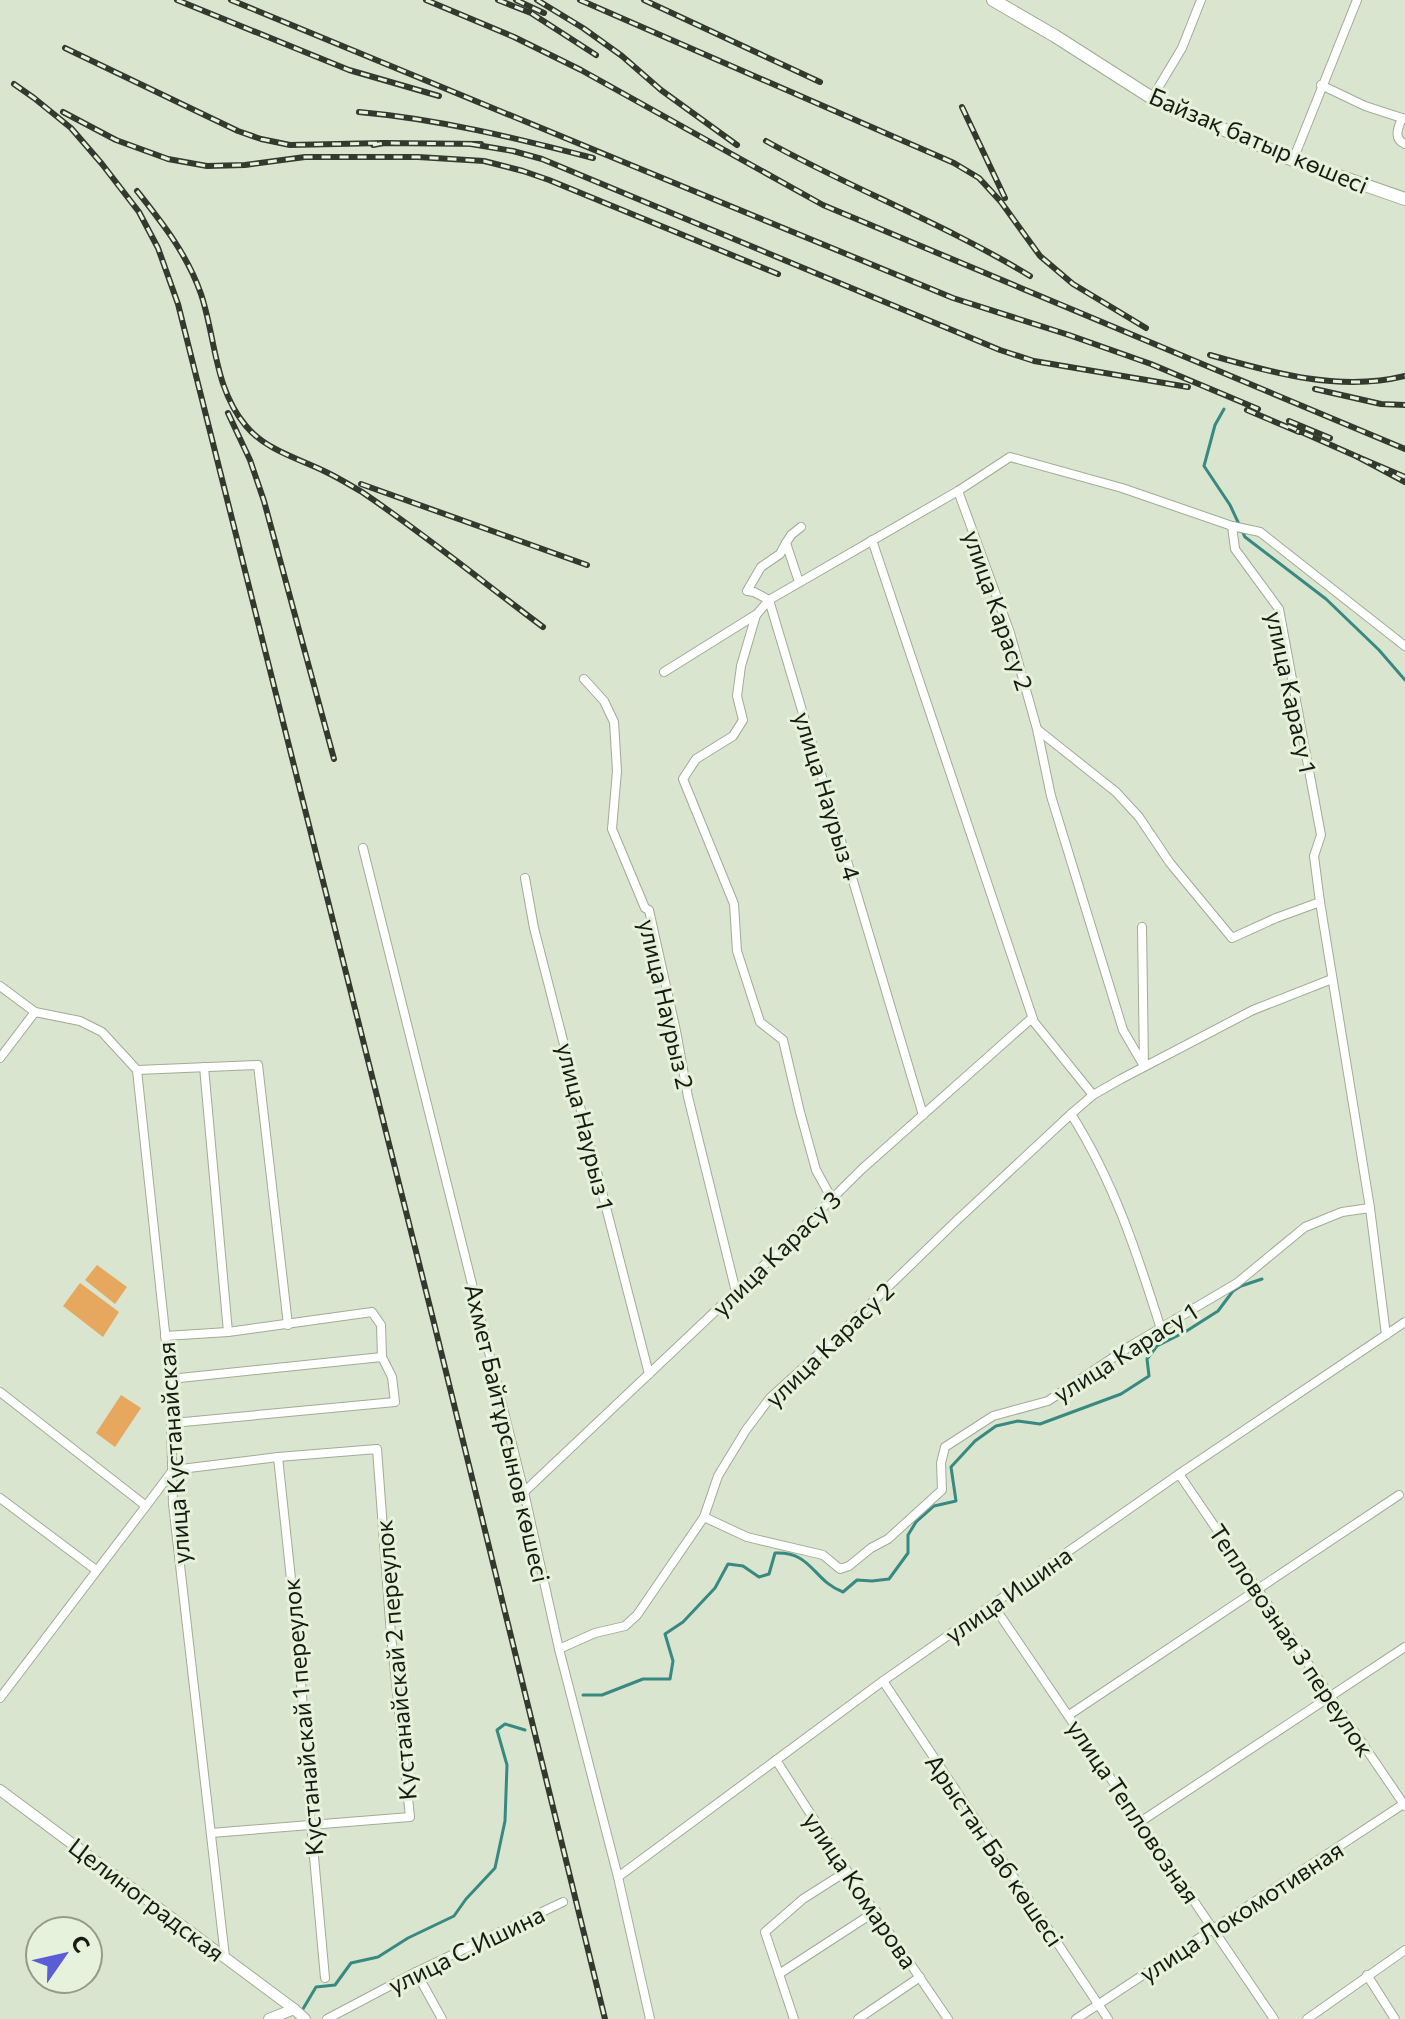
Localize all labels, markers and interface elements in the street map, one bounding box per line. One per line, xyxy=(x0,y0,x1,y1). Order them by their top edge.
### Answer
street label: Байзақ батыр көшесі xyxy=(1145,81,1373,199)
street label: улица Карасу 2 xyxy=(958,526,1040,694)
street label: улица Карасу 1 xyxy=(1261,609,1323,775)
street label: улица Наурыз 4 xyxy=(789,708,867,884)
street label: улица Наурыз 2 xyxy=(633,916,701,1092)
street label: улица Наурыз 1 xyxy=(551,1040,621,1212)
street label: улица Карасу 3 xyxy=(706,1184,846,1322)
street label: улица Карасу 2 xyxy=(759,1275,899,1413)
street label: Ахмет Байтұрсынов көшесі xyxy=(459,1281,557,1585)
street label: улица Карасу 1 xyxy=(1048,1296,1202,1408)
street label: улица Кустанайская xyxy=(151,1341,195,1565)
street label: Кустанайскай 2 переулок xyxy=(368,1518,422,1802)
street label: Тепловозная 3 переулок xyxy=(1203,1518,1381,1762)
street label: улица Ишина xyxy=(939,1540,1077,1648)
street label: Кустанайскай 1 переулок xyxy=(275,1577,329,1857)
street label: улица Тепловозная xyxy=(1062,1713,1206,1909)
street label: Арыстан Баб көшесі xyxy=(920,1748,1070,1952)
street label: улица Комарова xyxy=(798,1806,924,1974)
street label: Целиноградская xyxy=(63,1831,231,1967)
street label: улица Локомотивная xyxy=(1134,1834,1348,1988)
street label: улица С.Ишина xyxy=(383,1899,549,1999)
north arrow xyxy=(24,1915,104,1995)
text: С xyxy=(66,1930,96,1957)

